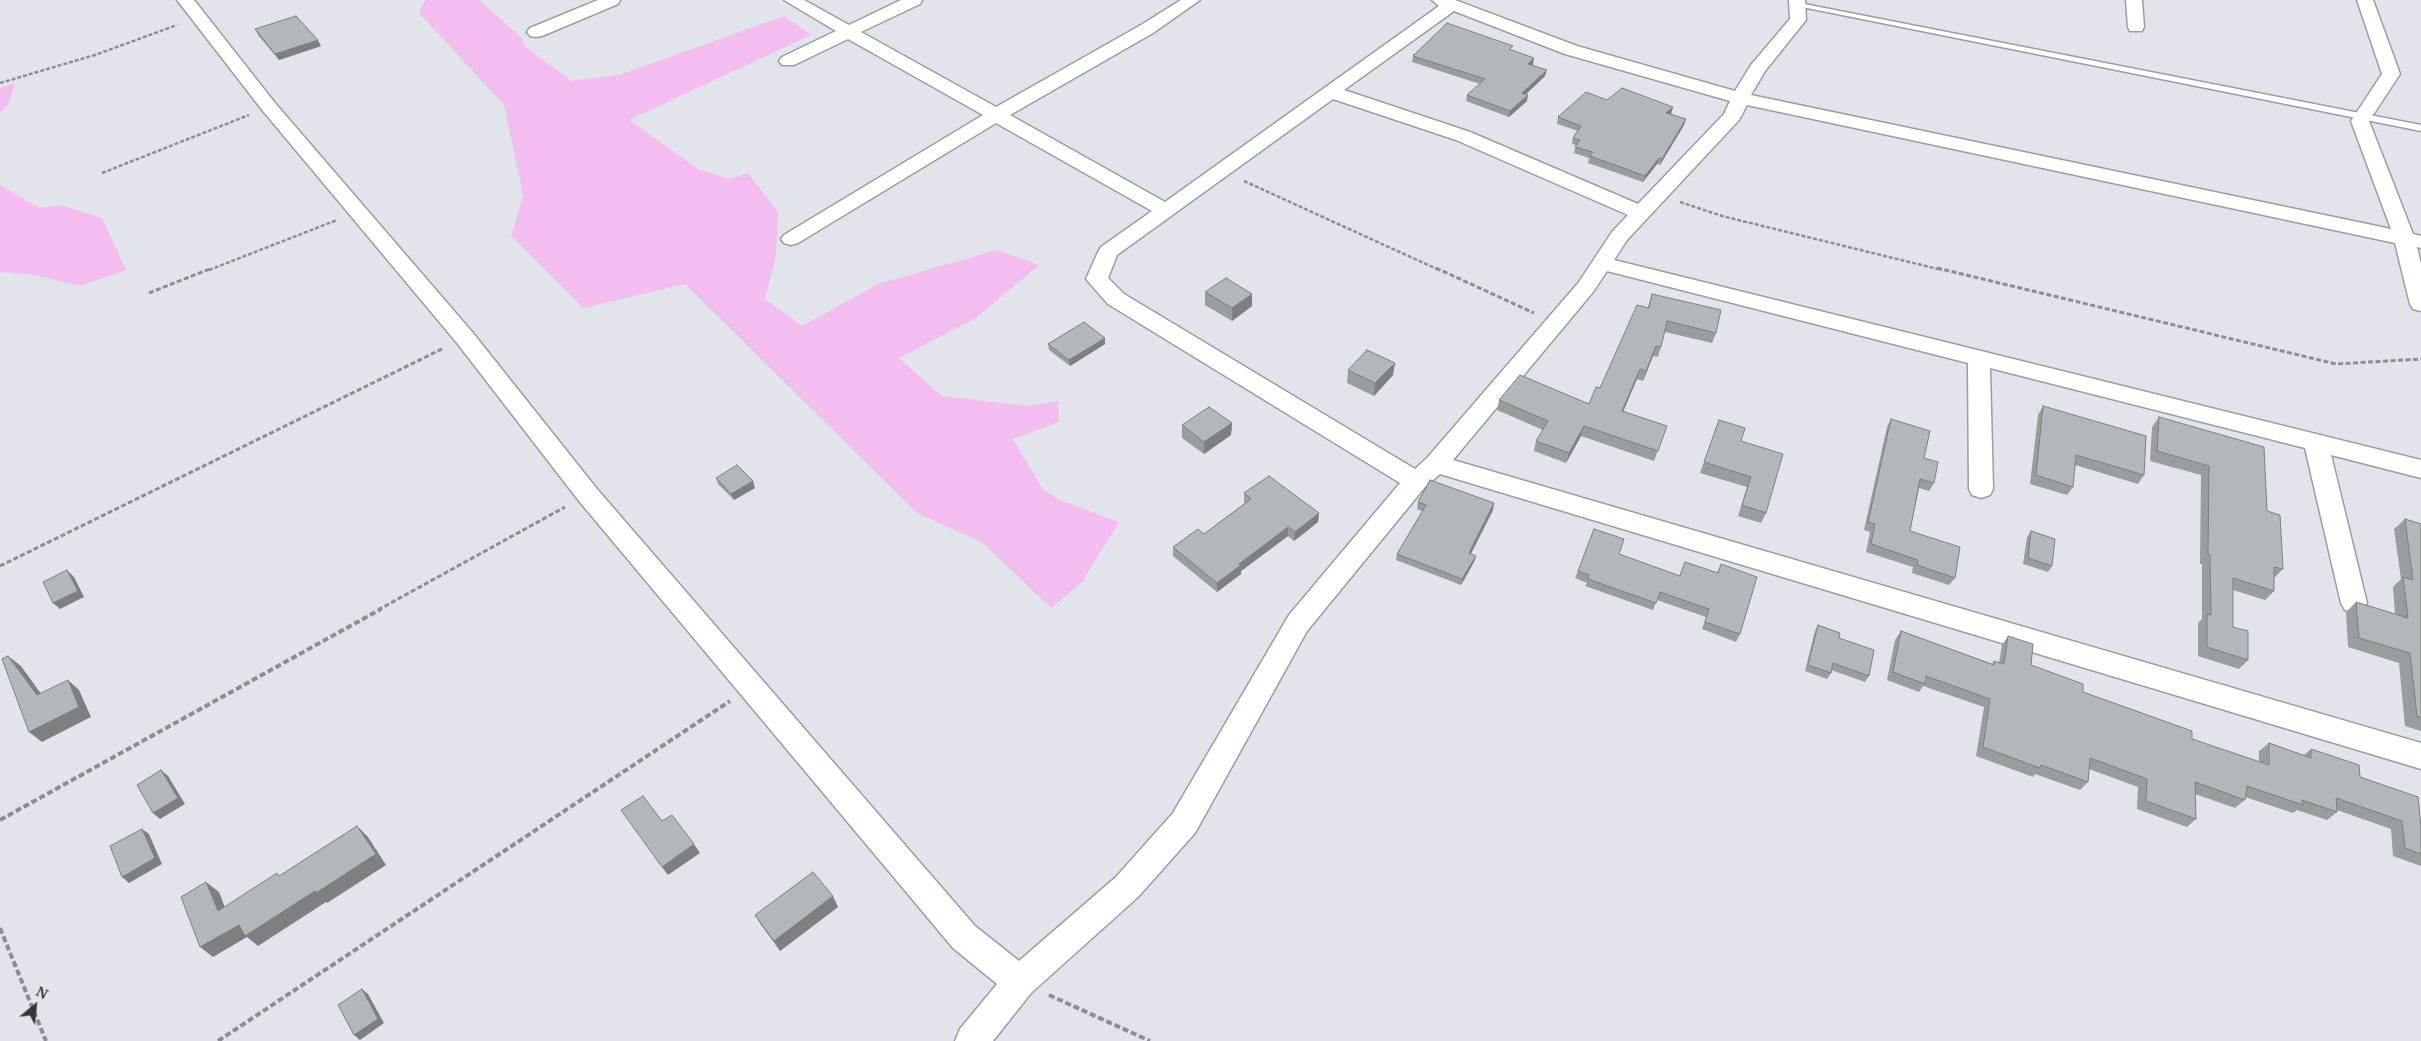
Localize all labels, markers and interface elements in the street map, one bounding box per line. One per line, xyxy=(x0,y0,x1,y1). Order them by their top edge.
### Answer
north arrow xyxy=(10,981,60,1031)
text: N xyxy=(33,981,52,1003)

